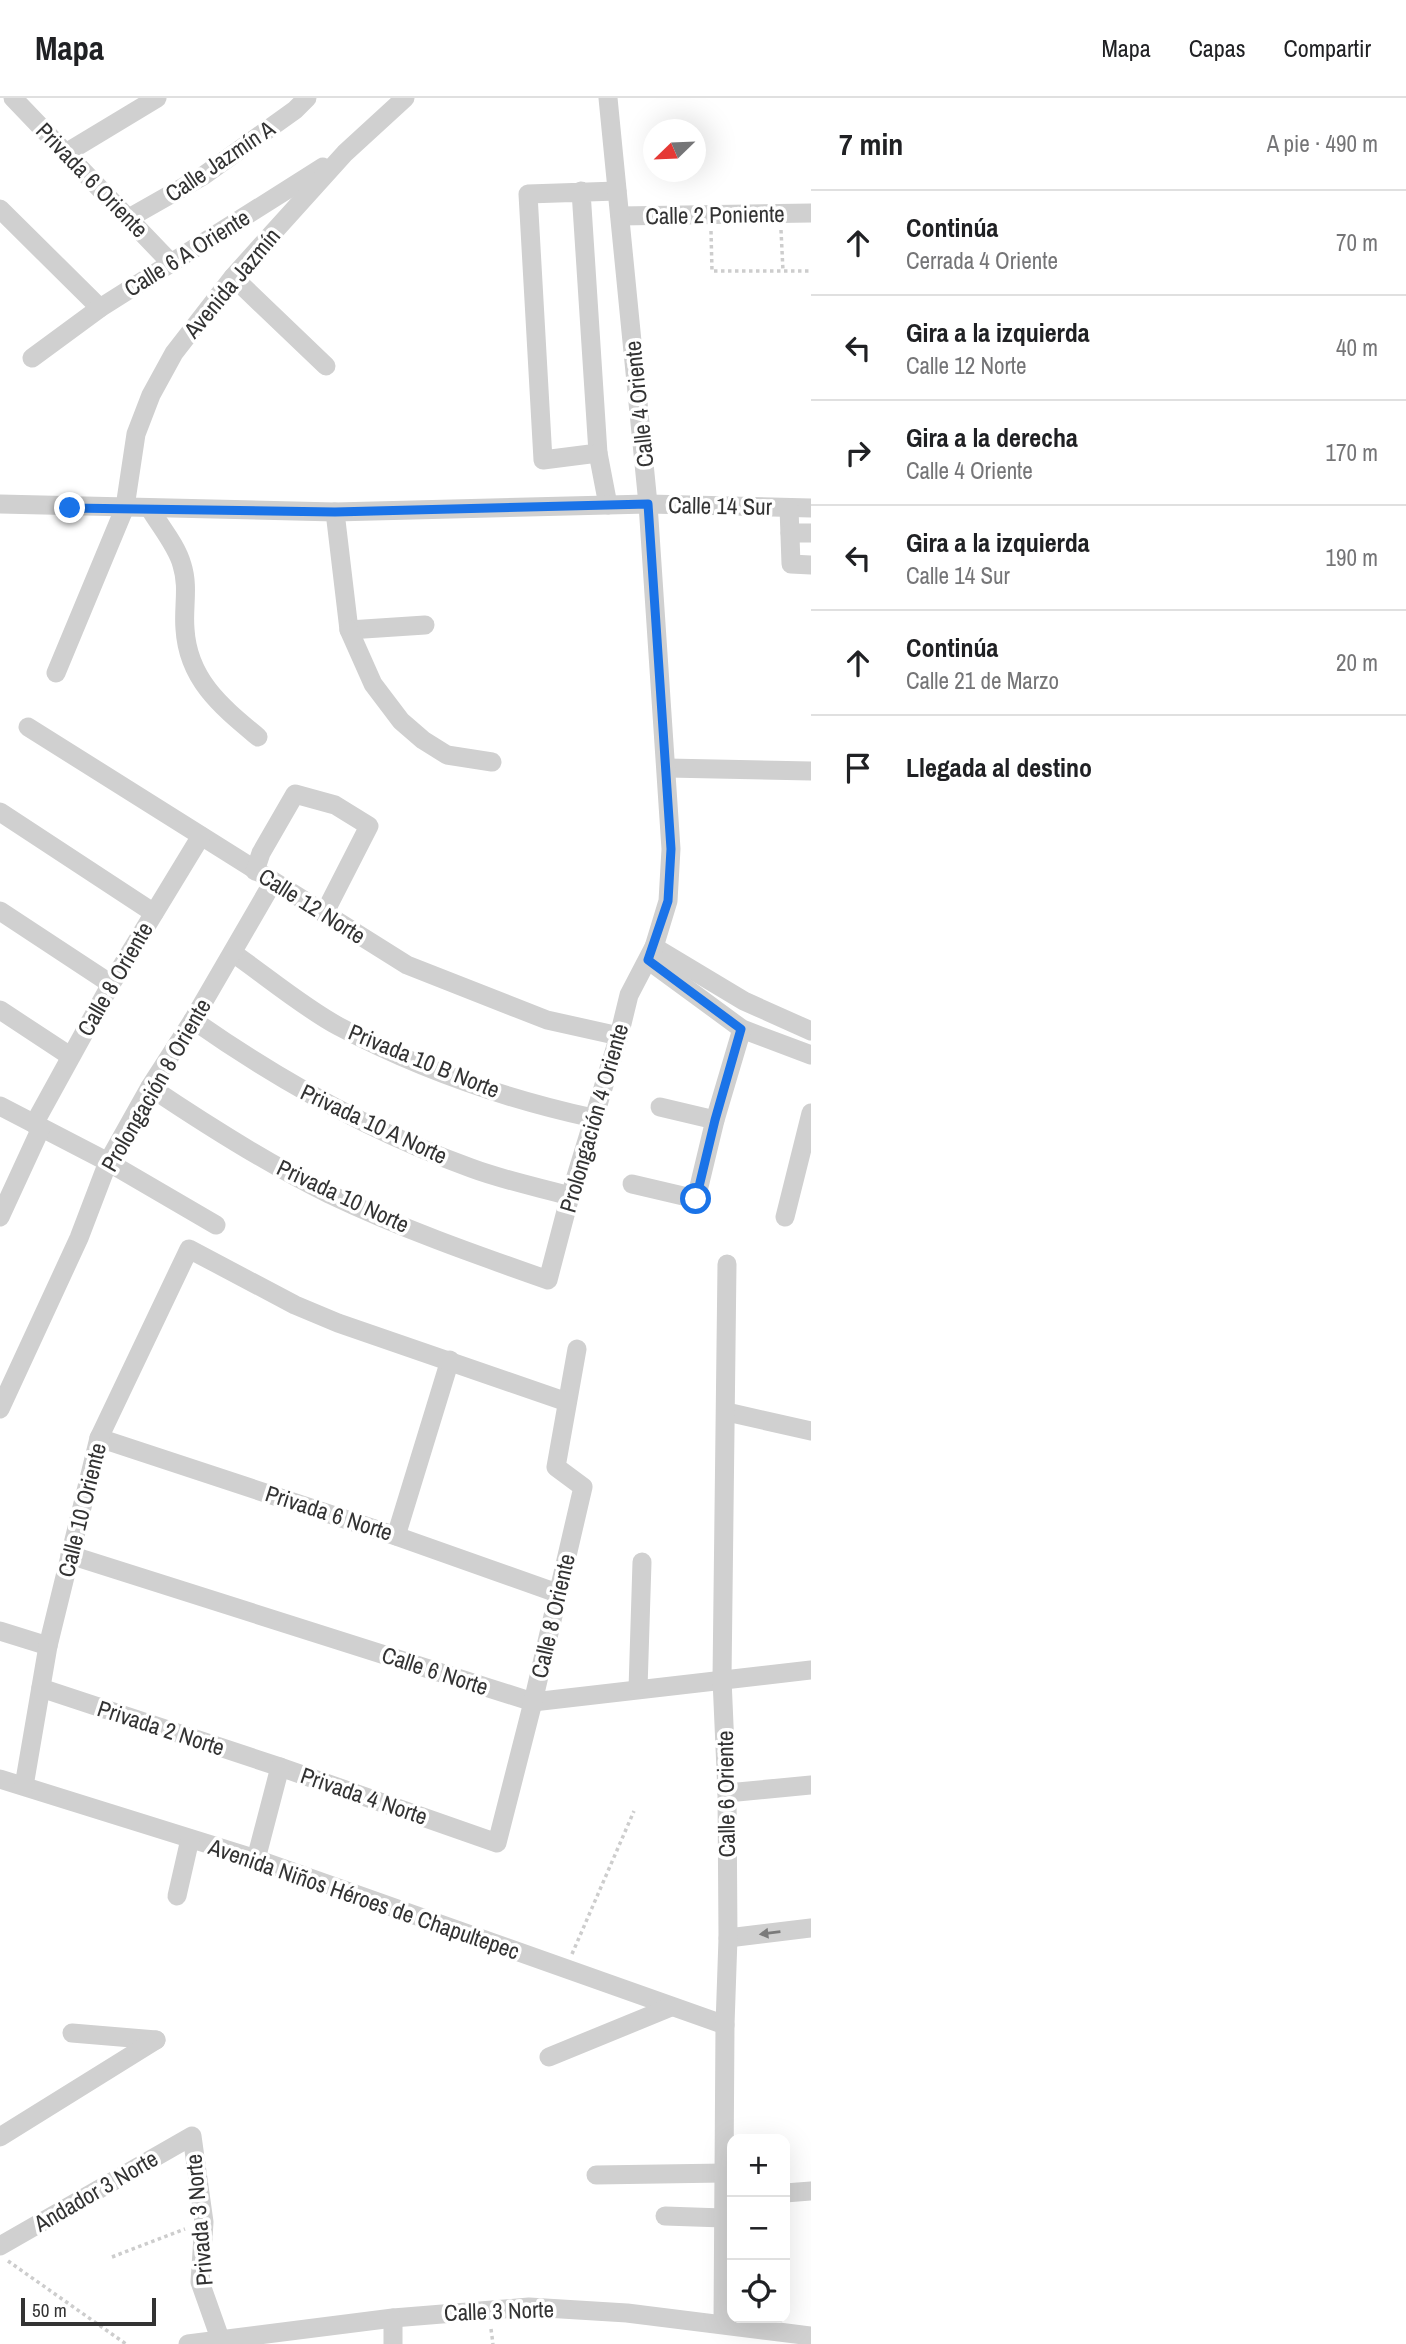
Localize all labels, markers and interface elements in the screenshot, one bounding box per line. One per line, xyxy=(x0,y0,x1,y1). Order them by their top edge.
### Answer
text: Mapa xyxy=(35,26,104,70)
text: Mapa xyxy=(1101,32,1151,64)
text: Capas xyxy=(1189,32,1246,64)
text: Compartir xyxy=(1284,32,1371,64)
street label: Calle Jazmín A xyxy=(159,112,281,209)
street label: Privada 6 Oriente xyxy=(29,115,155,244)
north arrow xyxy=(643,119,706,182)
text: 7 min xyxy=(839,124,903,164)
text: A pie · 490 m xyxy=(1267,128,1378,159)
street label: Calle 2 Poniente xyxy=(645,198,785,231)
street label: Calle 6 A Oriente xyxy=(118,202,255,304)
text: Continúa xyxy=(906,210,998,245)
street label: Avenida Jazmín xyxy=(176,221,287,345)
icon: ahead xyxy=(839,224,877,262)
text: 70 m xyxy=(1336,227,1378,258)
text: Cerrada 4 Oriente xyxy=(906,245,1058,276)
text: Gira a la izquierda xyxy=(906,315,1090,350)
icon: left xyxy=(839,329,877,367)
text: 40 m xyxy=(1336,332,1378,363)
street label: Calle 4 Oriente xyxy=(616,339,661,469)
text: Calle 12 Norte xyxy=(906,350,1027,381)
text: Gira a la derecha xyxy=(906,420,1078,455)
icon: right xyxy=(839,434,877,472)
text: 170 m xyxy=(1326,437,1378,468)
text: Calle 4 Oriente xyxy=(906,455,1033,486)
street label: Calle 14 Sur xyxy=(668,489,773,522)
route end xyxy=(54,492,85,523)
text: Gira a la izquierda xyxy=(906,525,1090,560)
icon: left xyxy=(839,539,877,577)
text: 190 m xyxy=(1326,542,1378,573)
text: Calle 14 Sur xyxy=(906,560,1010,591)
text: Continúa xyxy=(906,630,998,665)
icon: ahead xyxy=(839,644,877,682)
text: 20 m xyxy=(1336,647,1378,678)
text: Calle 21 de Marzo xyxy=(906,665,1059,696)
icon: arrive xyxy=(839,749,877,787)
text: Llegada al destino xyxy=(906,750,1092,785)
street label: Calle 12 Norte xyxy=(253,860,372,951)
street label: Calle 8 Oriente xyxy=(69,916,160,1041)
street label: Prolongación 8 Oriente xyxy=(93,993,218,1177)
street label: Privada 10 B Norte xyxy=(344,1016,504,1105)
street label: Prolongación 4 Oriente xyxy=(552,1020,635,1216)
street label: Privada 10 A Norte xyxy=(296,1076,453,1171)
street label: Privada 10 Norte xyxy=(272,1151,414,1240)
route start xyxy=(680,1183,711,1214)
street label: Calle 10 Oriente xyxy=(50,1439,113,1580)
street label: Privada 6 Norte xyxy=(262,1477,397,1548)
street label: Calle 8 Oriente xyxy=(523,1551,582,1681)
street label: Calle 6 Norte xyxy=(378,1639,492,1702)
street label: Privada 2 Norte xyxy=(94,1692,229,1763)
street label: Calle 6 Oriente xyxy=(709,1730,742,1858)
street label: Privada 4 Norte xyxy=(297,1759,432,1832)
street label: Avenida Niños Héroes de Chapultepec xyxy=(204,1830,524,1966)
one-way arrow xyxy=(758,1928,780,1939)
map controls xyxy=(727,2134,790,2323)
button: + xyxy=(727,2134,790,2197)
street label: Andador 3 Norte xyxy=(27,2143,163,2239)
street label: Privada 3 Norte xyxy=(177,2153,220,2287)
button: − xyxy=(727,2197,790,2260)
button: locate xyxy=(727,2260,790,2323)
street label: Calle 3 Norte xyxy=(443,2293,555,2328)
scale bar xyxy=(21,2295,156,2327)
text: 50 m xyxy=(32,2297,67,2323)

